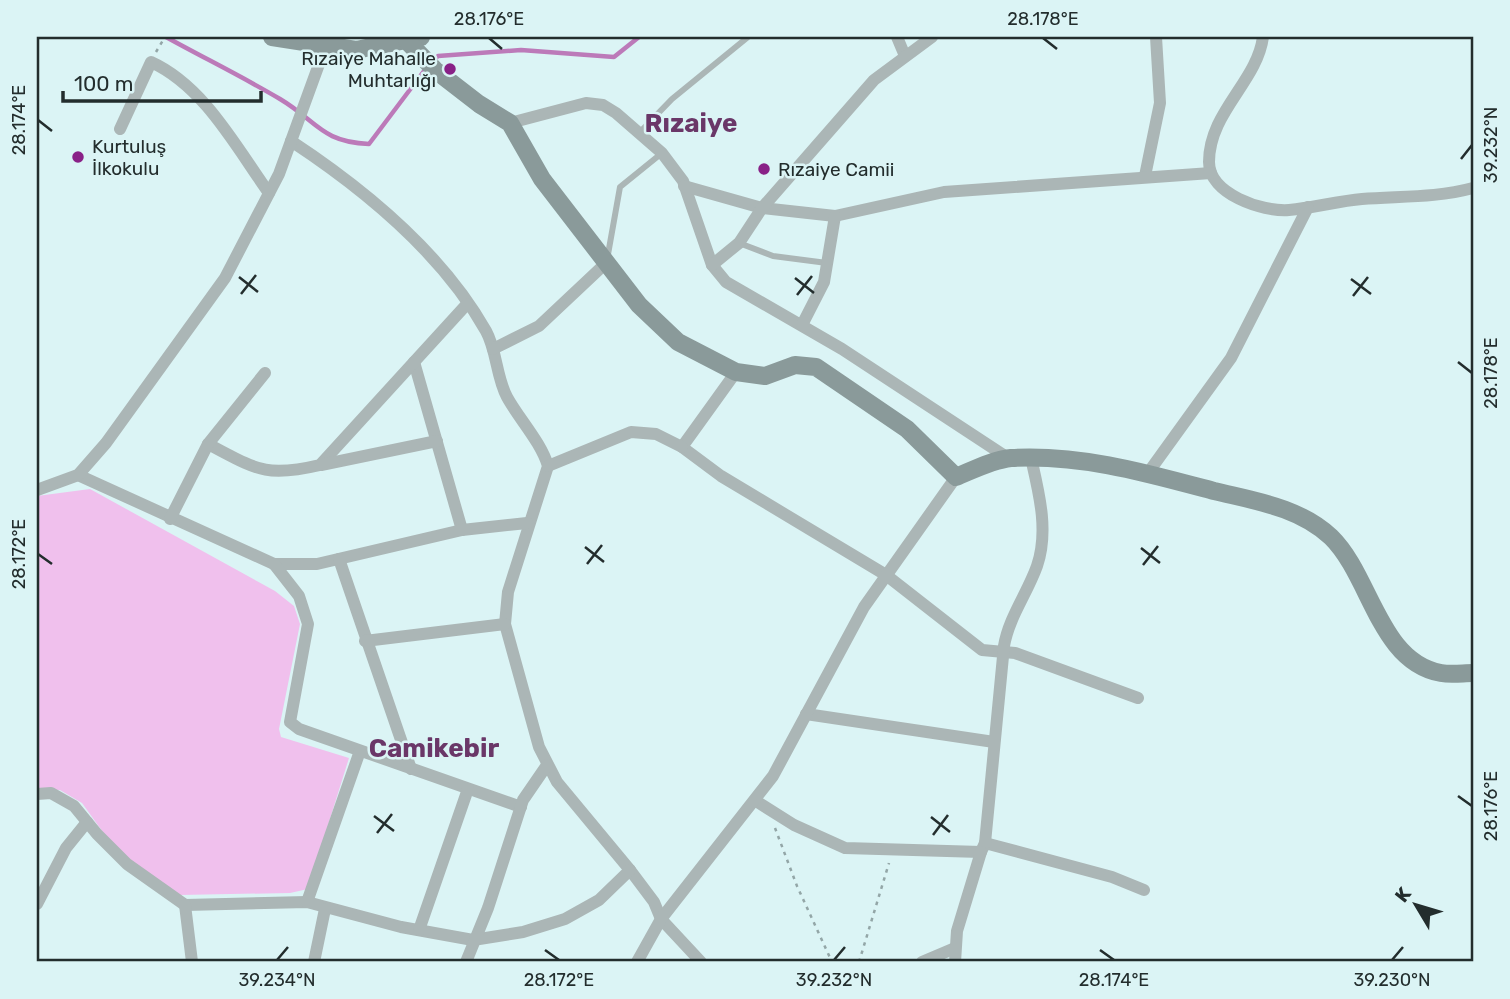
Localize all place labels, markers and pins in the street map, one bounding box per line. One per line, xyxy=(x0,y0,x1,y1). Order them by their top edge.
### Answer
place label: Rızaiye Mahalle Muhtarlığı xyxy=(301,47,436,92)
marker: Rızaiye Mahalle Muhtarlığı xyxy=(442,61,458,77)
place label: Kurtuluş İlkokulu xyxy=(92,135,166,180)
marker: Kurtuluş İlkokulu xyxy=(70,149,86,165)
place label: Rızaiye Camii xyxy=(778,158,894,181)
marker: Rızaiye Camii xyxy=(756,161,772,177)

